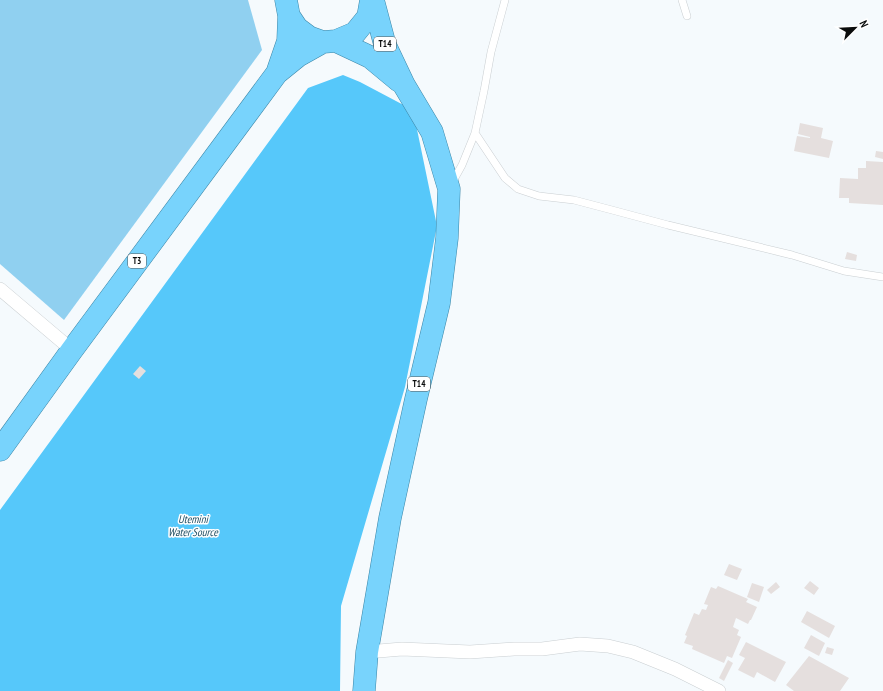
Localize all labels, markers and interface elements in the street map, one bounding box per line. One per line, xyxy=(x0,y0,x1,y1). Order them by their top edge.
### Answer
north arrow xyxy=(835,8,875,48)
text: N xyxy=(857,18,872,30)
road number: T14 xyxy=(374,37,396,51)
road number: T3 xyxy=(128,254,146,268)
road number: T14 xyxy=(408,377,430,391)
water label: Utemini Water Source xyxy=(168,512,219,539)

